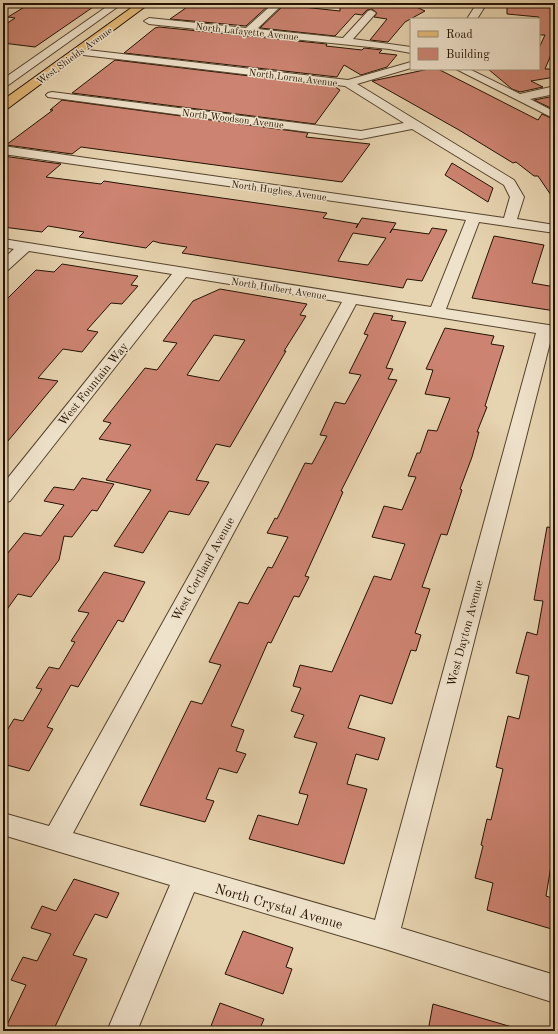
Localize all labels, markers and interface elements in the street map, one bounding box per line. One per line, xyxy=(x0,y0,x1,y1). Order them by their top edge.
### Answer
legend xyxy=(410,18,540,70)
street label: North Lafayette Avenue xyxy=(195,22,299,42)
street label: West Shields Avenue xyxy=(35,25,115,87)
text: Road xyxy=(446,29,473,41)
text: Building xyxy=(446,49,490,61)
street label: North Lorna Avenue xyxy=(248,68,338,88)
street label: North Woodson Avenue xyxy=(181,108,285,130)
street label: North Hughes Avenue xyxy=(231,179,328,203)
street label: North Hulbert Avenue xyxy=(230,277,328,302)
street label: West Fountain Way xyxy=(57,340,131,429)
street label: West Cortland Avenue xyxy=(170,515,238,623)
street label: West Dayton Avenue xyxy=(446,578,486,688)
street label: North Crystal Avenue xyxy=(213,882,344,932)

